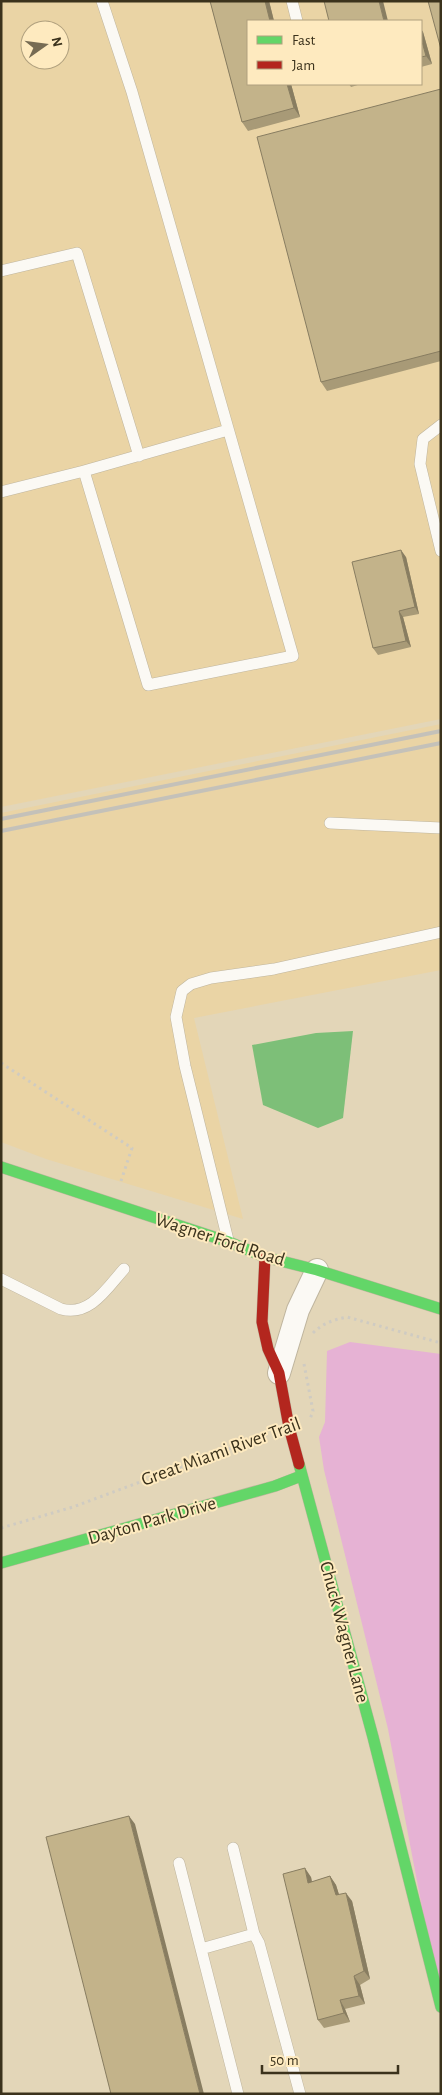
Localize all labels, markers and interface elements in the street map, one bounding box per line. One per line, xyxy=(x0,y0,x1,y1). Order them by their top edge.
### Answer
north arrow xyxy=(20,20,70,70)
legend xyxy=(247,20,422,85)
text: Fast xyxy=(292,33,316,48)
text: N xyxy=(49,36,65,49)
text: Jam xyxy=(292,58,315,73)
street label: Wagner Ford Road xyxy=(153,1210,287,1270)
street label: Great Miami River Trail xyxy=(139,1414,303,1490)
street label: Dayton Park Drive xyxy=(86,1494,218,1548)
street label: Chuck Wagner Lane xyxy=(316,1559,372,1705)
scale bar xyxy=(262,2042,398,2074)
text: 50 m xyxy=(270,2053,299,2068)

